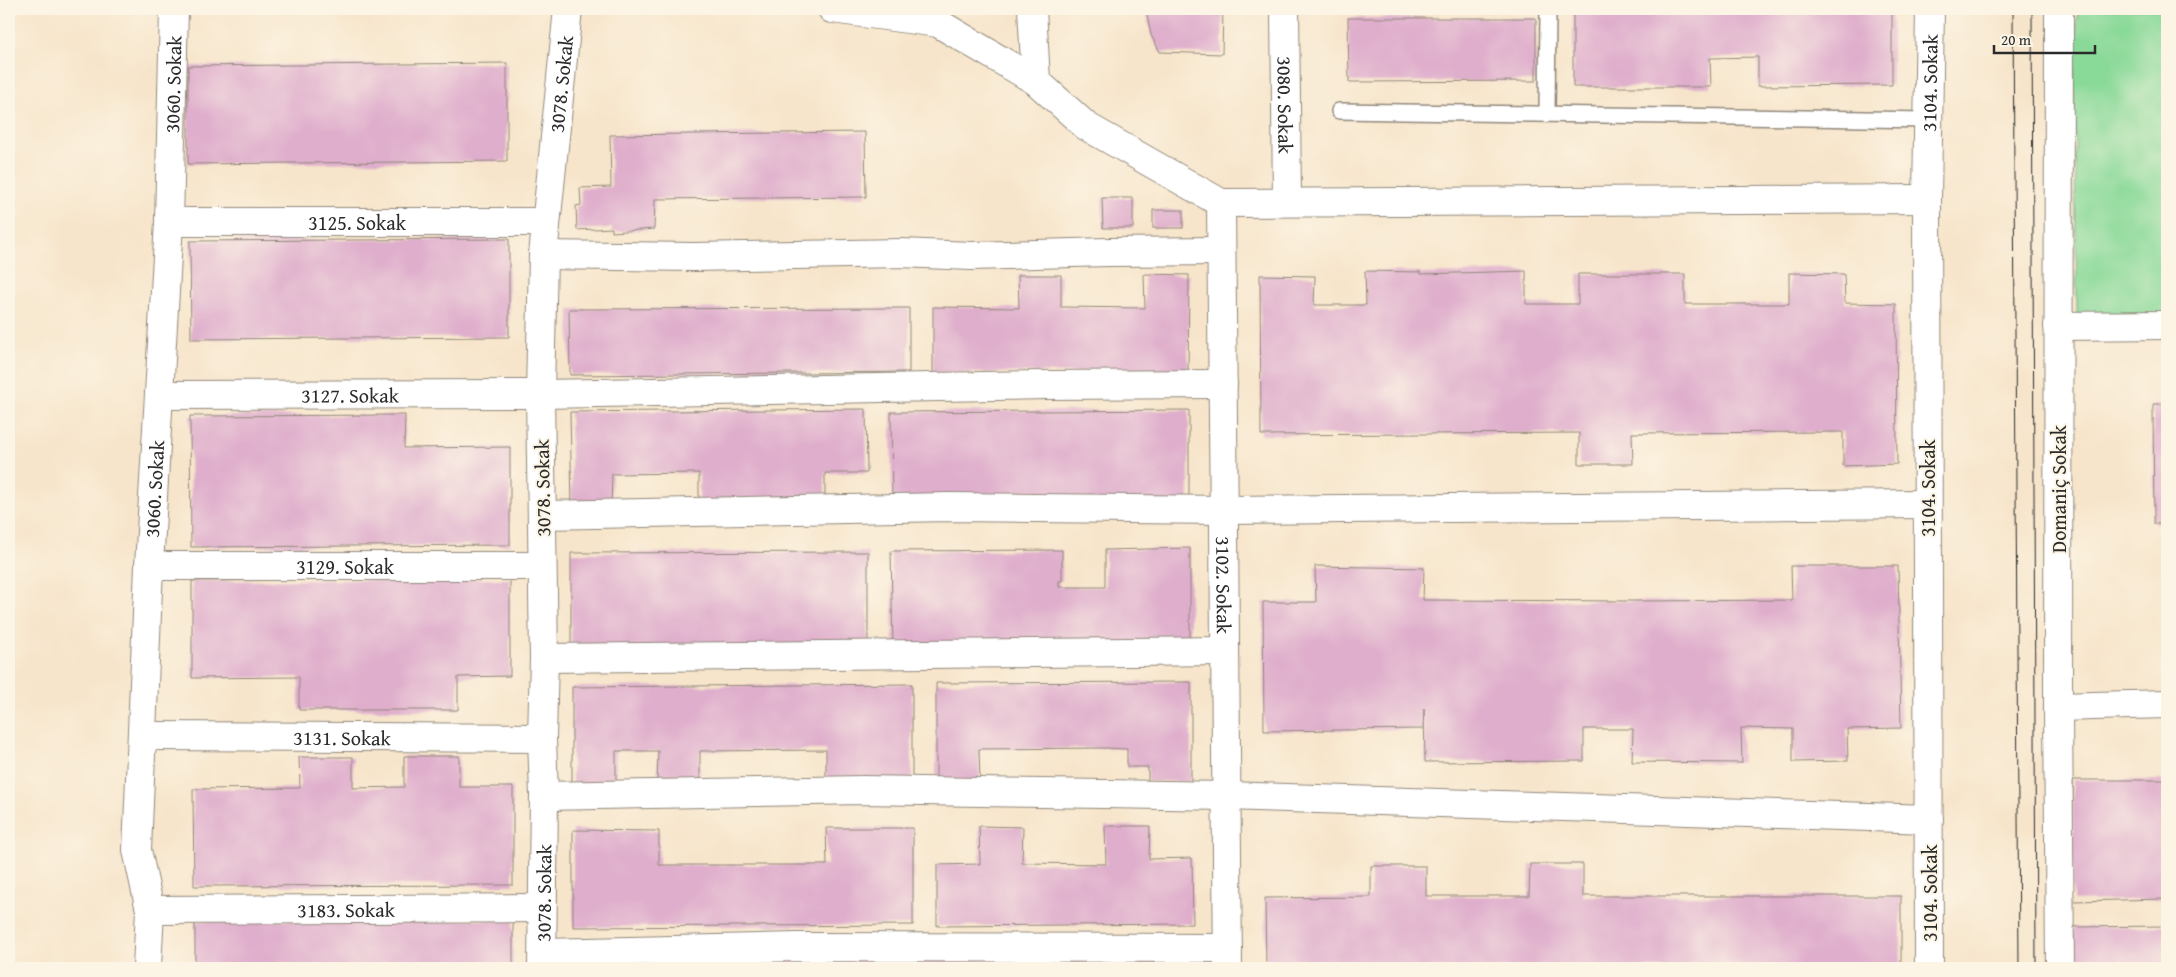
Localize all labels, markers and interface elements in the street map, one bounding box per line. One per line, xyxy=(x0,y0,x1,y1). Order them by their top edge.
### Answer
scale bar xyxy=(1994,22,2095,54)
text: 20 m xyxy=(2001,29,2032,50)
street label: 3078. Sokak xyxy=(541,33,580,134)
street label: 3104. Sokak xyxy=(1914,33,1944,132)
street label: 3060. Sokak xyxy=(157,34,188,133)
street label: 3080. Sokak xyxy=(1271,56,1301,155)
street label: 3125. Sokak xyxy=(308,208,407,237)
street label: 3127. Sokak xyxy=(301,380,400,409)
street label: Domaniç Sokak xyxy=(2044,424,2073,553)
street label: 3060. Sokak xyxy=(136,438,171,538)
street label: 3078. Sokak xyxy=(527,438,557,537)
street label: 3104. Sokak xyxy=(1913,438,1942,537)
street label: 3102. Sokak xyxy=(1210,536,1239,635)
street label: 3129. Sokak xyxy=(296,552,395,581)
street label: 3131. Sokak xyxy=(293,722,392,752)
street label: 3078. Sokak xyxy=(528,843,558,942)
street label: 3104. Sokak xyxy=(1915,843,1944,942)
street label: 3183. Sokak xyxy=(297,894,396,924)

